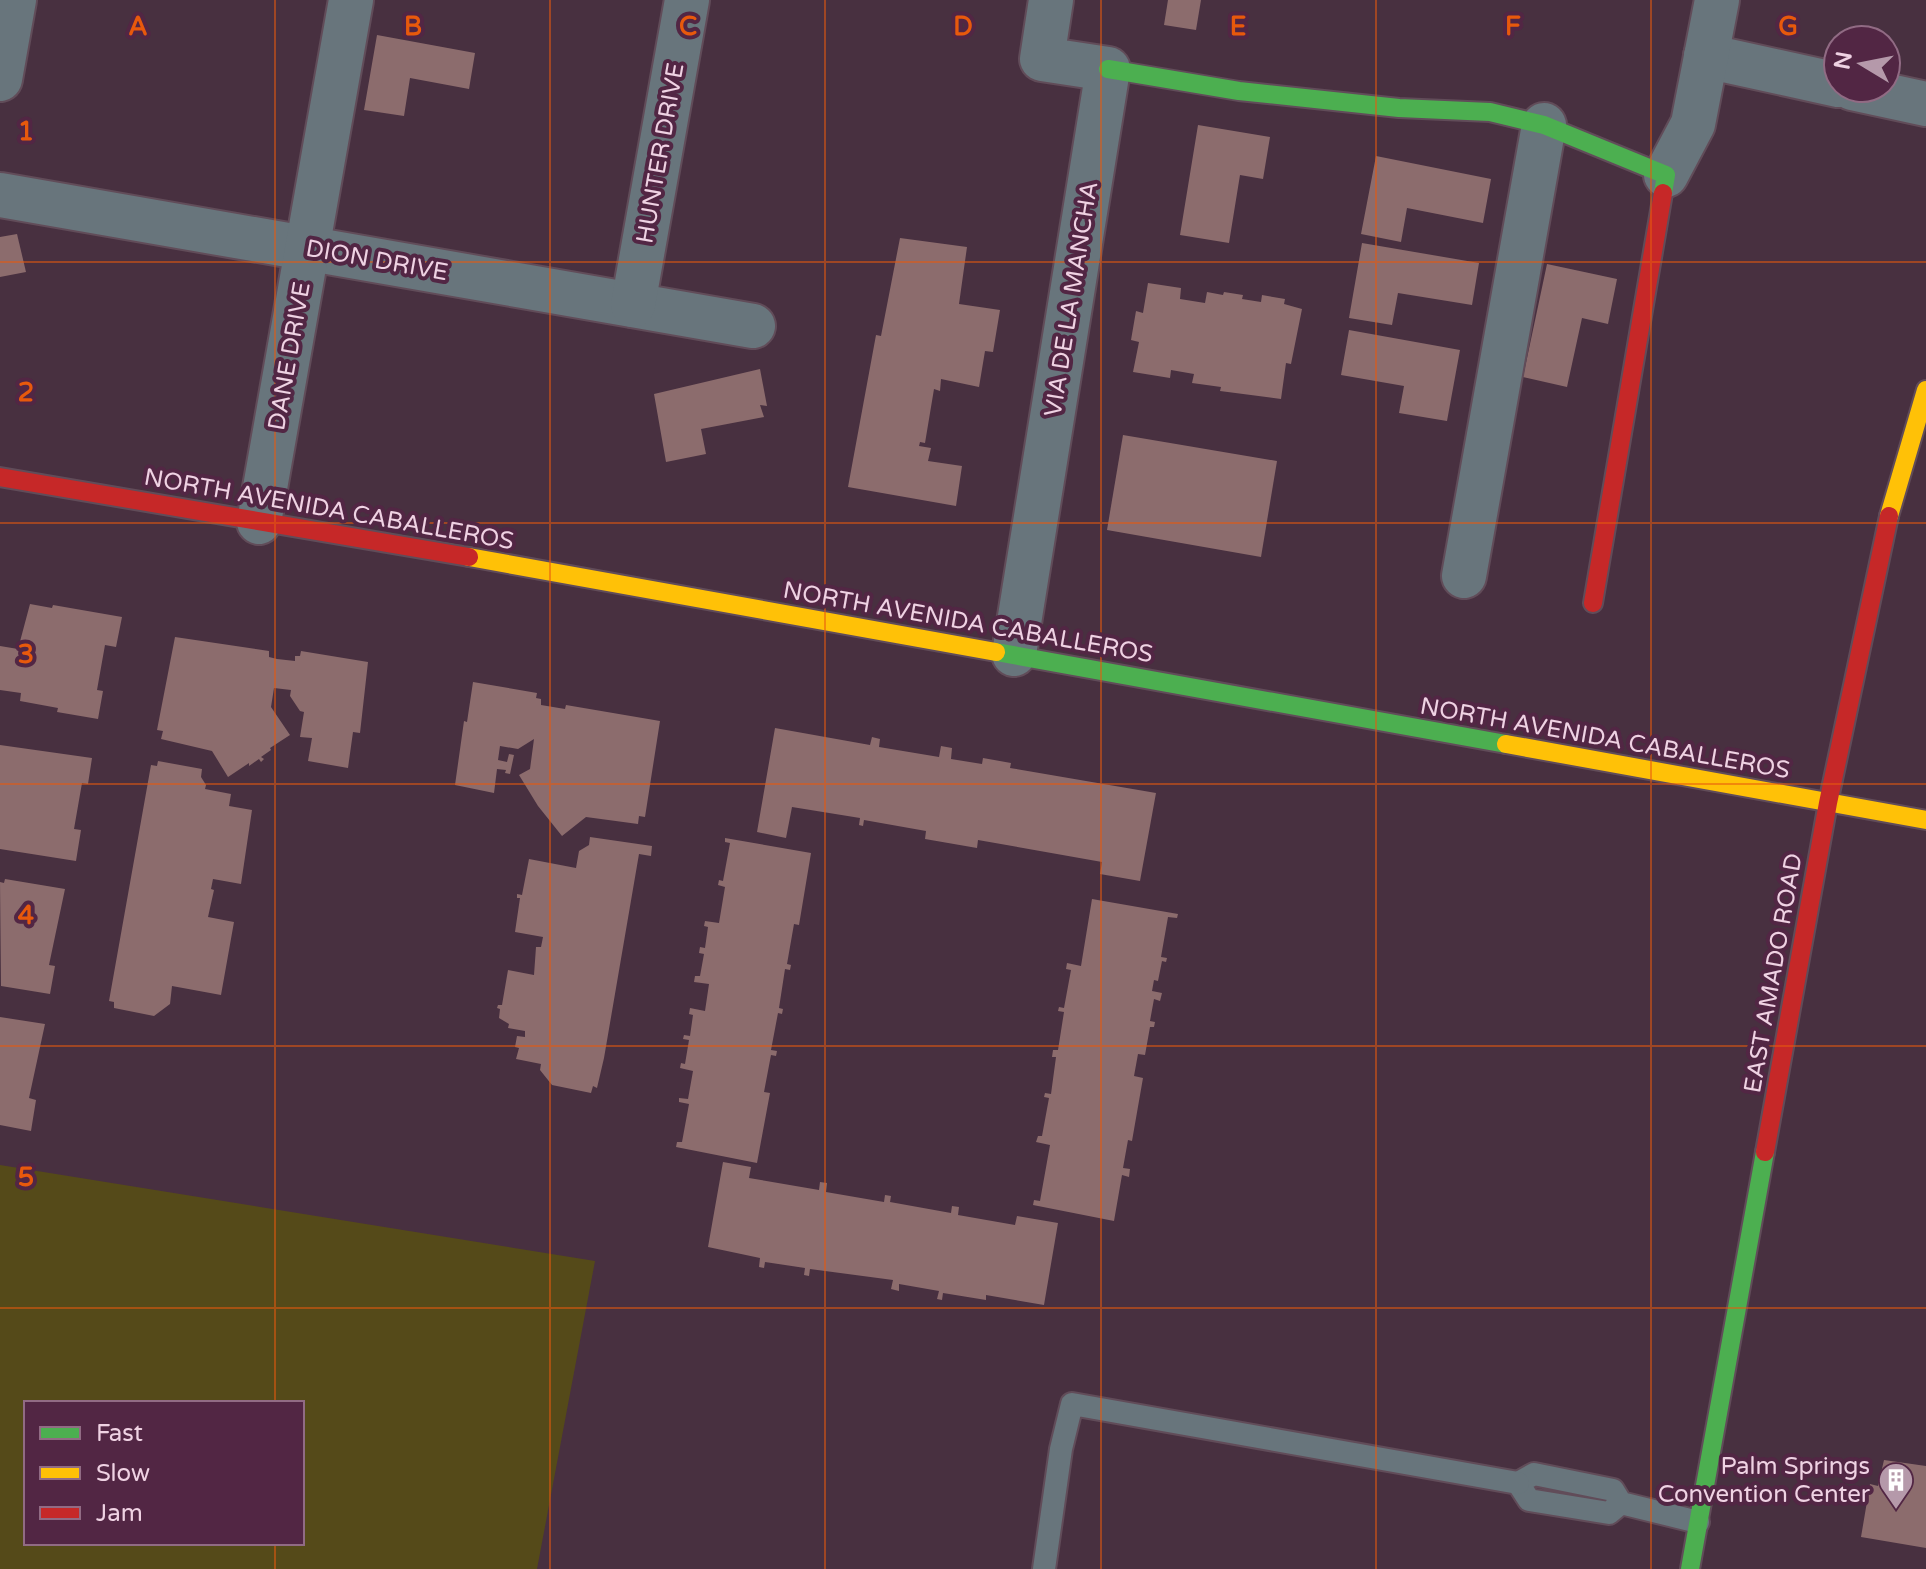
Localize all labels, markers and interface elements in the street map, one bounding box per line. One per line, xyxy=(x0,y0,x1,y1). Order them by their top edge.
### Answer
text: A xyxy=(128,11,148,42)
text: B xyxy=(404,11,422,42)
text: C xyxy=(679,11,697,42)
text: D xyxy=(953,11,973,42)
text: E xyxy=(1230,11,1246,42)
text: F xyxy=(1505,11,1521,42)
text: G xyxy=(1778,11,1798,42)
north arrow xyxy=(1822,24,1902,104)
text: N xyxy=(1829,50,1858,72)
street label: HUNTER DRIVE xyxy=(630,61,691,246)
text: 1 xyxy=(18,116,34,147)
street label: VIA DE LA MANCHA xyxy=(1039,179,1104,419)
street label: DION DRIVE xyxy=(304,234,450,287)
street label: DANE DRIVE xyxy=(262,280,317,433)
text: 2 xyxy=(18,377,34,408)
street label: NORTH AVENIDA CABALLEROS xyxy=(142,463,516,556)
street label: NORTH AVENIDA CABALLEROS xyxy=(781,576,1155,669)
text: 3 xyxy=(18,639,34,670)
street label: NORTH AVENIDA CABALLEROS xyxy=(1418,692,1792,785)
street label: EAST AMADO ROAD xyxy=(1738,851,1809,1095)
text: 4 xyxy=(18,900,34,931)
text: 5 xyxy=(18,1162,34,1193)
legend xyxy=(24,1401,304,1545)
text: Fast xyxy=(96,1419,143,1448)
place label: Palm Springs Convention Center xyxy=(1658,1452,1871,1509)
text: Slow xyxy=(96,1459,150,1488)
building icon: Palm Springs Convention Center xyxy=(1877,1461,1915,1511)
text: Jam xyxy=(96,1499,143,1528)

